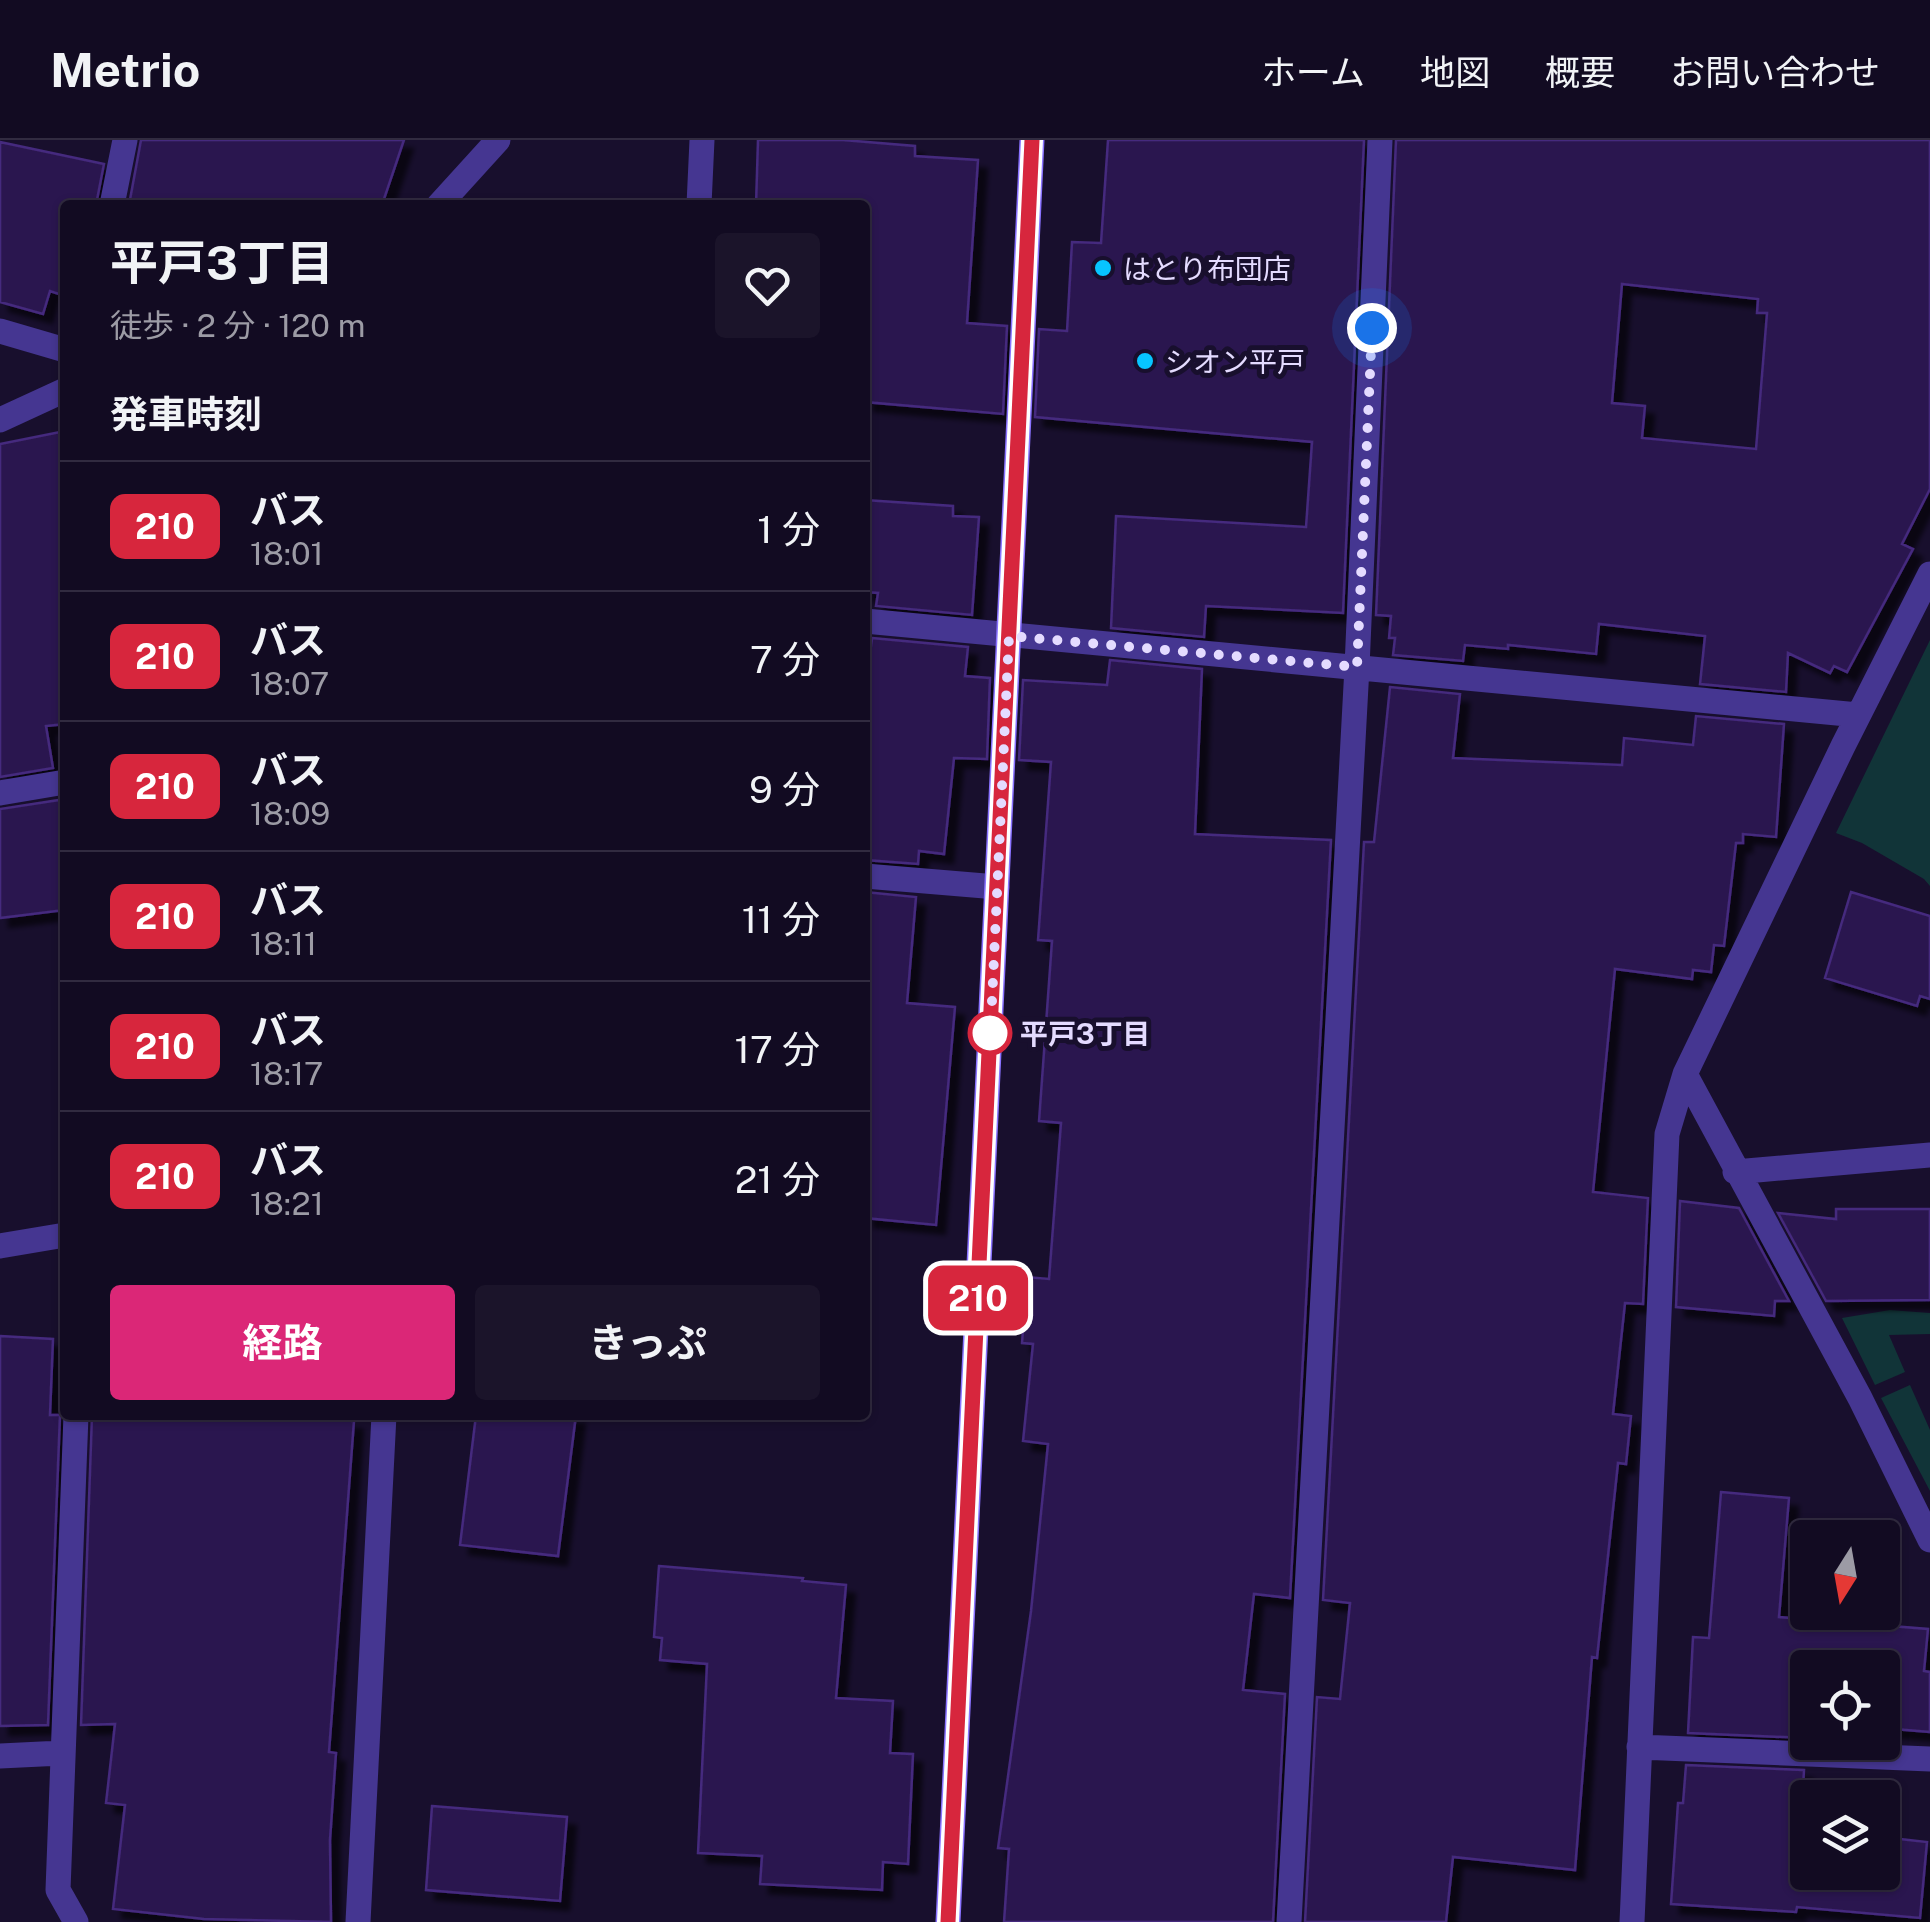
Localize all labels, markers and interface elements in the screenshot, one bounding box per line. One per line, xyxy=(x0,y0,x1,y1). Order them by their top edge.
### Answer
text: Metrio xyxy=(50,41,200,98)
text: ホーム xyxy=(1261,52,1365,93)
text: 地図 xyxy=(1420,52,1490,93)
text: 概要 xyxy=(1545,52,1615,93)
text: お問い合わせ xyxy=(1670,52,1880,93)
button: heart xyxy=(715,233,820,338)
text: 平戸3丁目 xyxy=(110,234,334,291)
place label: はとり布団店 xyxy=(1123,252,1291,285)
marker: はとり布団店 xyxy=(1092,257,1114,279)
your location xyxy=(1347,303,1397,353)
text: 徒歩 · 2 分 · 120 m xyxy=(110,307,365,344)
place label: シオン平戸 xyxy=(1165,345,1305,378)
marker: シオン平戸 xyxy=(1134,350,1156,372)
text: 発車時刻 xyxy=(110,392,262,437)
text: バス xyxy=(250,488,326,533)
text: 210 xyxy=(135,506,195,547)
text: 1 分 xyxy=(757,507,820,552)
text: 18:01 xyxy=(250,535,324,572)
text: バス xyxy=(250,618,326,663)
text: 210 xyxy=(135,636,195,677)
text: 7 分 xyxy=(750,637,820,682)
text: 18:07 xyxy=(250,665,329,702)
text: バス xyxy=(250,748,326,793)
text: 210 xyxy=(135,766,195,807)
text: 9 分 xyxy=(749,767,820,812)
text: 18:09 xyxy=(250,795,330,832)
text: バス xyxy=(250,878,326,923)
text: 210 xyxy=(135,896,195,937)
text: 11 分 xyxy=(742,897,820,942)
text: 18:11 xyxy=(250,925,317,962)
text: バス xyxy=(250,1008,326,1053)
marker: 平戸3丁目 xyxy=(969,1012,1011,1054)
place label: 平戸3丁目 xyxy=(1020,1017,1151,1050)
text: 210 xyxy=(135,1026,195,1067)
text: 17 分 xyxy=(734,1027,820,1072)
text: 18:17 xyxy=(250,1055,323,1092)
text: バス xyxy=(250,1138,326,1183)
text: 210 xyxy=(135,1156,195,1197)
text: 21 分 xyxy=(735,1157,820,1202)
text: 18:21 xyxy=(250,1185,324,1222)
line badge: 210 xyxy=(920,1266,1036,1330)
text: 210 xyxy=(948,1278,1008,1319)
button: 経路 xyxy=(110,1285,455,1400)
button: きっぷ xyxy=(475,1285,820,1400)
north arrow xyxy=(1790,1520,1900,1630)
map controls xyxy=(1790,1520,1900,1890)
button: locate xyxy=(1790,1650,1900,1760)
button: layers xyxy=(1790,1780,1900,1890)

